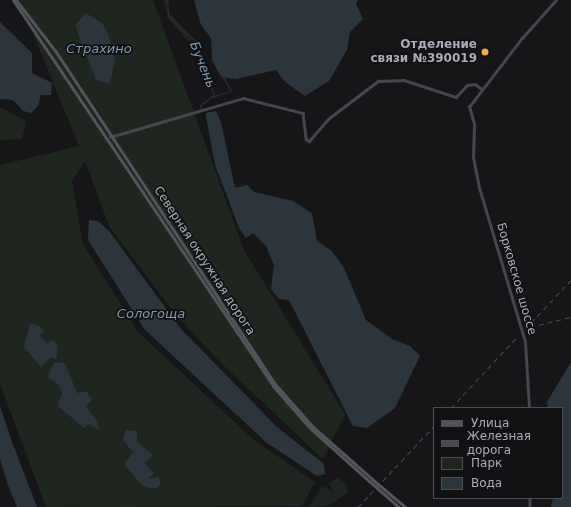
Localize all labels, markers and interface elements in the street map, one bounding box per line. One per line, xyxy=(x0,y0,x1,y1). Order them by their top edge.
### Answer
place label: Отделение связи №390019 xyxy=(370,38,477,66)
water label: Бучень xyxy=(186,40,218,90)
water label: Страхино xyxy=(66,41,132,57)
marker: Отделение связи №390019 xyxy=(480,47,490,57)
street label: Северная окружная дорога xyxy=(150,184,258,338)
street label: Борковское шоссе xyxy=(493,221,539,337)
water label: Сологоща xyxy=(117,306,185,322)
legend xyxy=(433,407,563,499)
text: Улица xyxy=(471,416,509,430)
text: Железная дорога xyxy=(467,429,531,457)
text: Парк xyxy=(471,456,502,470)
text: Вода xyxy=(471,476,502,490)

